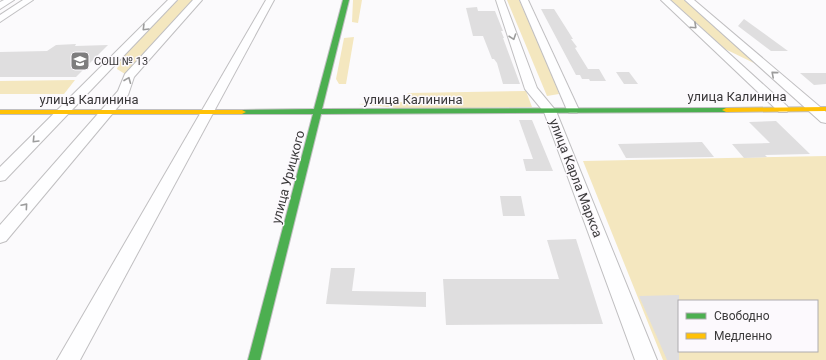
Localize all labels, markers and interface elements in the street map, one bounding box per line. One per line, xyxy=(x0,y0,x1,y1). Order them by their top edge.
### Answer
one-way arrow xyxy=(689,22,697,29)
one-way arrow xyxy=(142,23,150,31)
one-way arrow xyxy=(509,33,517,40)
school or university icon: СОШ № 13 xyxy=(69,50,91,72)
place label: СОШ № 13 xyxy=(94,55,148,68)
one-way arrow xyxy=(772,72,779,79)
one-way arrow xyxy=(124,77,132,84)
street label: улица Калинина xyxy=(688,89,786,104)
street label: улица Калинина xyxy=(40,92,138,107)
street label: улица Калинина xyxy=(364,92,462,107)
street label: улица Карла Маркса xyxy=(546,117,606,239)
street label: улица Урицкого xyxy=(268,129,308,225)
one-way arrow xyxy=(32,135,40,143)
one-way arrow xyxy=(21,204,28,211)
legend xyxy=(678,300,818,352)
text: Свободно xyxy=(714,309,770,323)
text: Медленно xyxy=(714,329,772,343)

